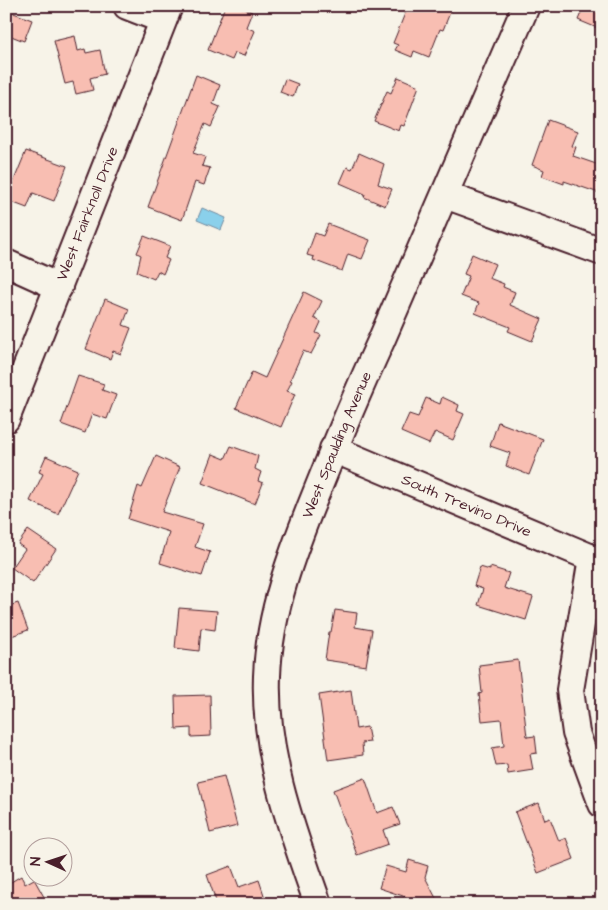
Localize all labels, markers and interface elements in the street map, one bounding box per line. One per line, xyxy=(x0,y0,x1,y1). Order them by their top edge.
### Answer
street label: West Fairknoll Drive xyxy=(52,143,124,284)
street label: West Spaulding Avenue xyxy=(297,368,377,521)
street label: South Trevino Drive xyxy=(398,469,535,542)
north arrow xyxy=(22,838,72,888)
text: N xyxy=(26,856,46,866)

